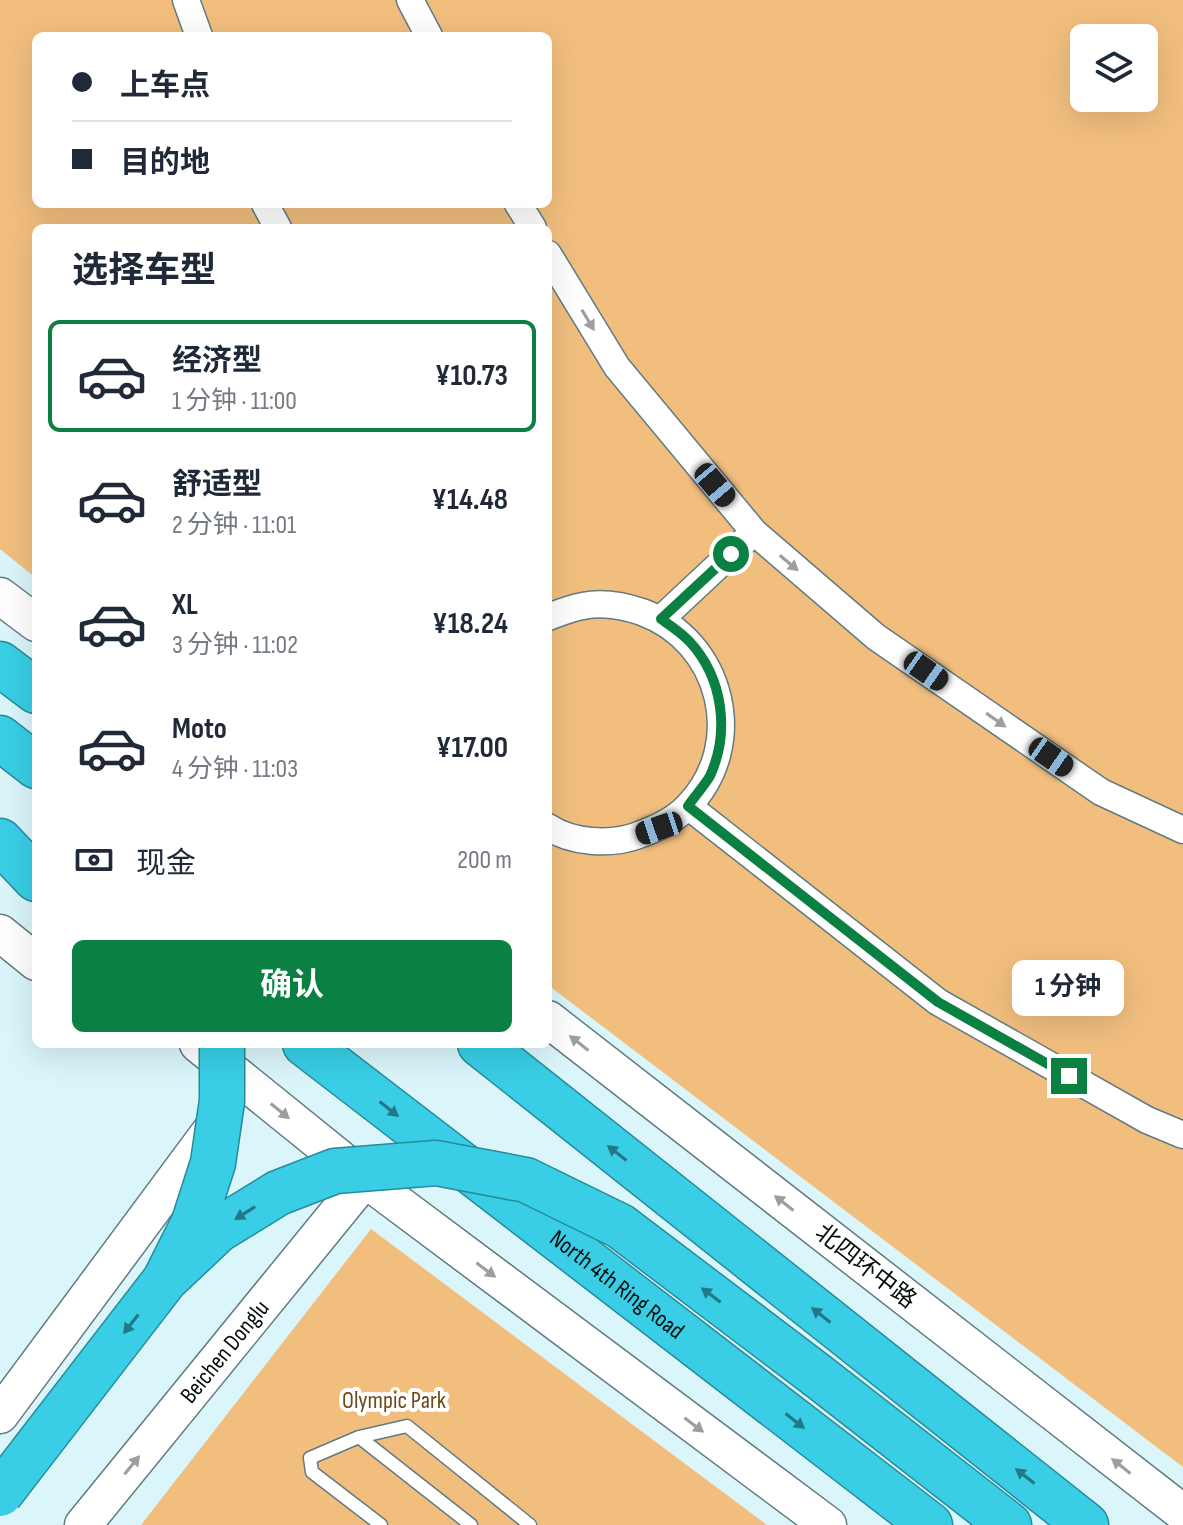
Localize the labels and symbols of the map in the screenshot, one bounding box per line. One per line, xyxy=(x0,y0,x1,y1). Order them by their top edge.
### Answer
one-way arrow xyxy=(581,309,595,331)
car xyxy=(690,459,740,511)
route start xyxy=(713,536,749,572)
one-way arrow xyxy=(780,553,799,571)
car xyxy=(899,647,953,695)
one-way arrow xyxy=(986,712,1007,727)
car xyxy=(1024,733,1078,781)
car xyxy=(632,809,686,847)
callout: 1 分钟 xyxy=(1013,960,1125,1016)
one-way arrow xyxy=(569,1035,589,1051)
route end xyxy=(1051,1058,1087,1094)
one-way arrow xyxy=(379,1100,399,1116)
one-way arrow xyxy=(270,1102,290,1119)
one-way arrow xyxy=(608,1145,628,1162)
one-way arrow xyxy=(774,1195,794,1211)
one-way arrow xyxy=(234,1206,256,1220)
street label: 北四环中路 xyxy=(809,1218,922,1315)
street label: North 4th Ring Road xyxy=(544,1224,690,1345)
one-way arrow xyxy=(476,1261,496,1277)
one-way arrow xyxy=(700,1287,722,1303)
street label: Beichen Donglu xyxy=(174,1294,276,1409)
one-way arrow xyxy=(811,1307,831,1323)
one-way arrow xyxy=(124,1314,140,1334)
park label: Olympic Park xyxy=(342,1386,446,1415)
one-way arrow xyxy=(785,1412,805,1429)
one-way arrow xyxy=(684,1417,705,1433)
one-way arrow xyxy=(123,1455,140,1475)
one-way arrow xyxy=(1111,1458,1132,1474)
one-way arrow xyxy=(1015,1469,1035,1485)

